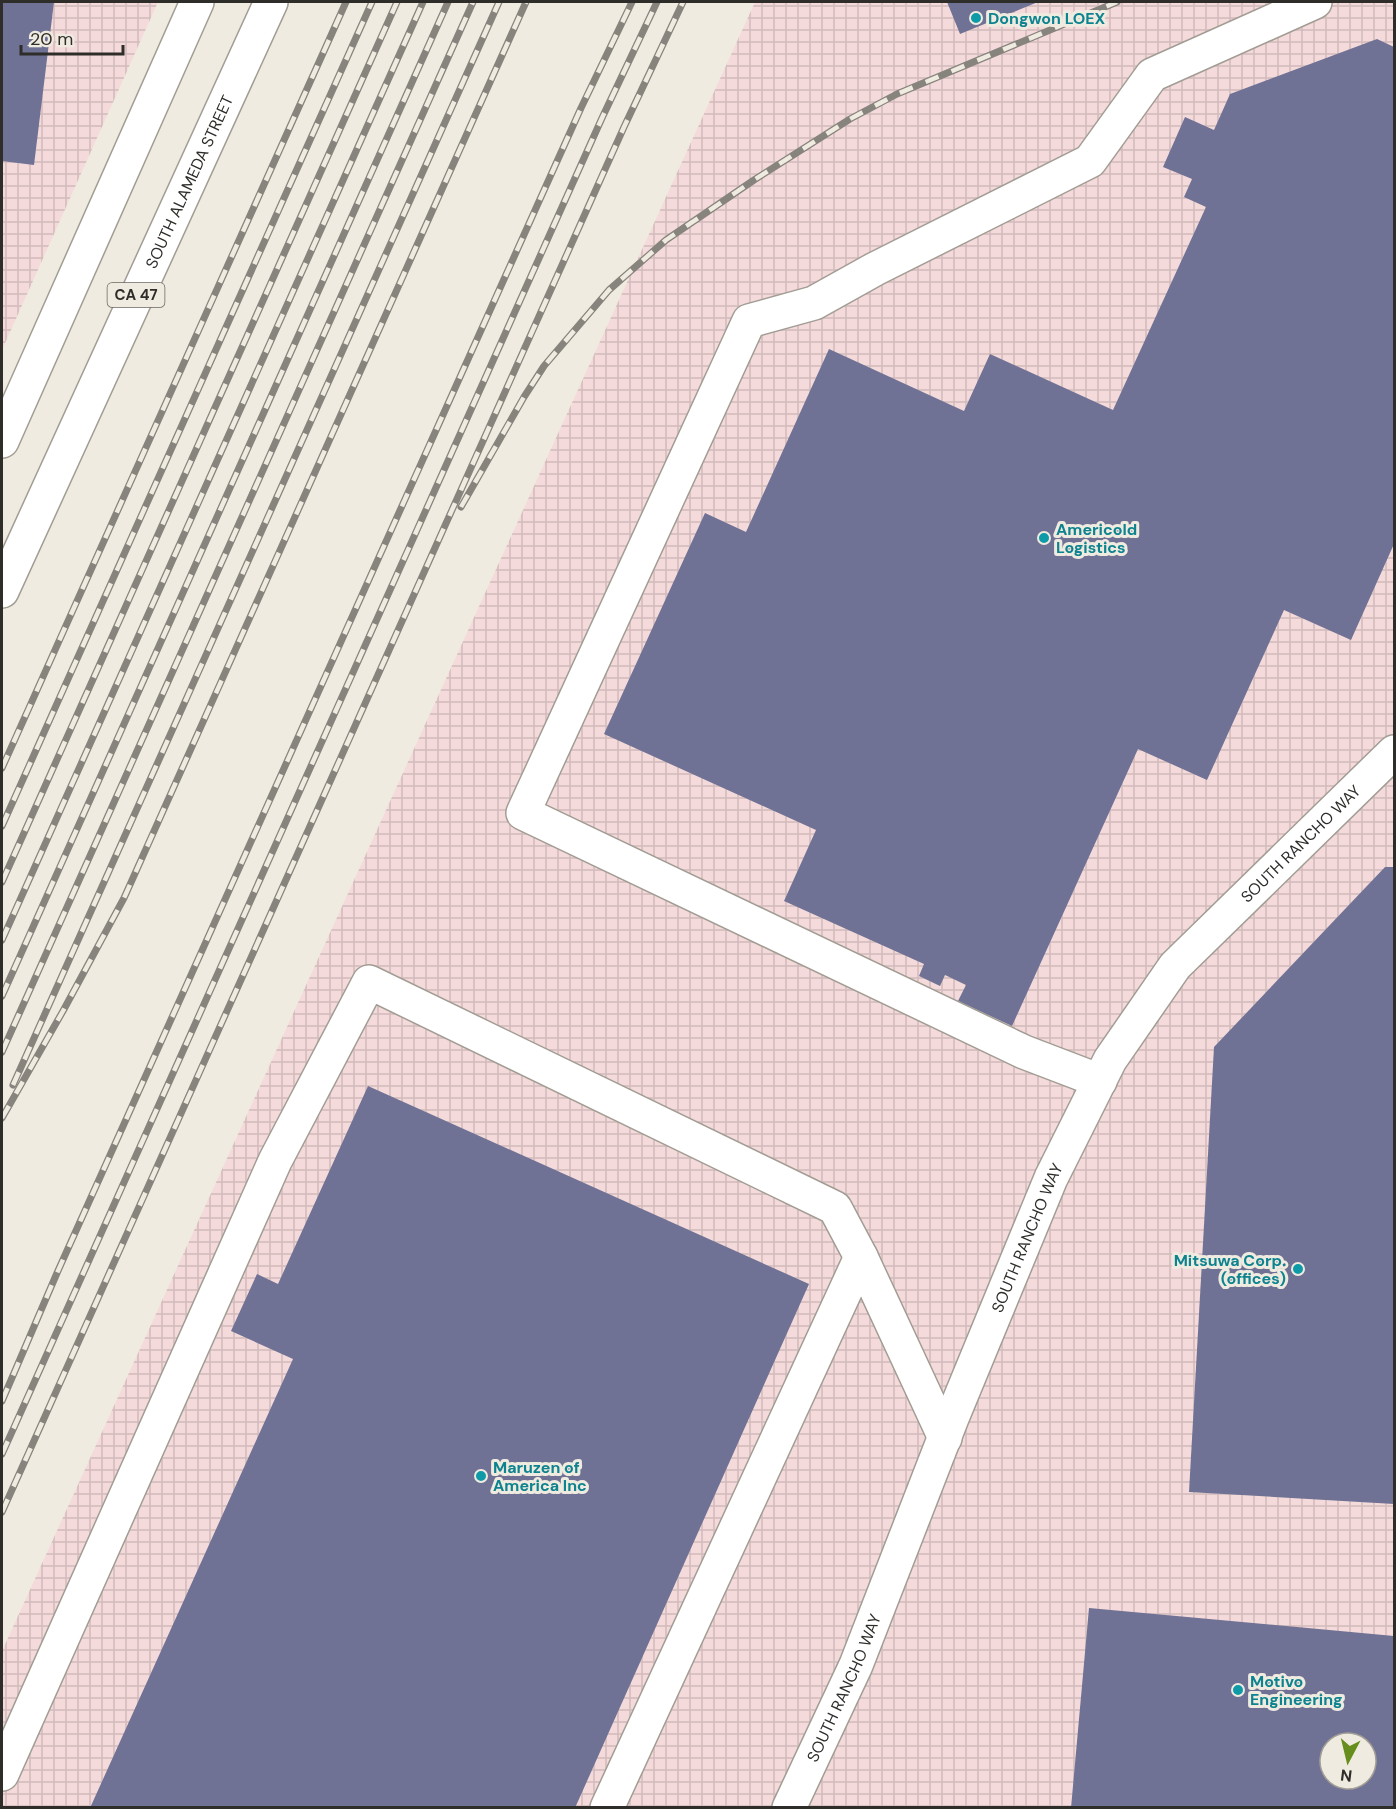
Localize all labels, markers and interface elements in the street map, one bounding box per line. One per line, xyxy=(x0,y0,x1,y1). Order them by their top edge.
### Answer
place label: Dongwon LOEX xyxy=(988,8,1106,29)
marker: Dongwon LOEX xyxy=(969,11,983,25)
scale bar xyxy=(21,18,123,56)
text: 20 m xyxy=(30,27,73,51)
street label: SOUTH ALAMEDA STREET xyxy=(140,92,238,272)
road number: CA 47 xyxy=(108,283,164,307)
place label: Americold Logistics xyxy=(1056,519,1137,558)
marker: Americold Logistics xyxy=(1037,531,1051,545)
street label: SOUTH RANCHO WAY xyxy=(1236,780,1365,907)
street label: SOUTH RANCHO WAY xyxy=(986,1160,1067,1315)
place label: Mitsuwa Corp. (offices) xyxy=(1174,1250,1286,1289)
marker: Mitsuwa Corp. (offices) xyxy=(1291,1262,1305,1276)
place label: Maruzen of America Inc xyxy=(493,1457,587,1496)
marker: Maruzen of America Inc xyxy=(474,1469,488,1483)
street label: SOUTH RANCHO WAY xyxy=(802,1611,885,1765)
place label: Motivo Engineering xyxy=(1250,1671,1343,1710)
marker: Motivo Engineering xyxy=(1231,1683,1245,1697)
north arrow xyxy=(1318,1731,1378,1791)
text: N xyxy=(1339,1764,1353,1787)

